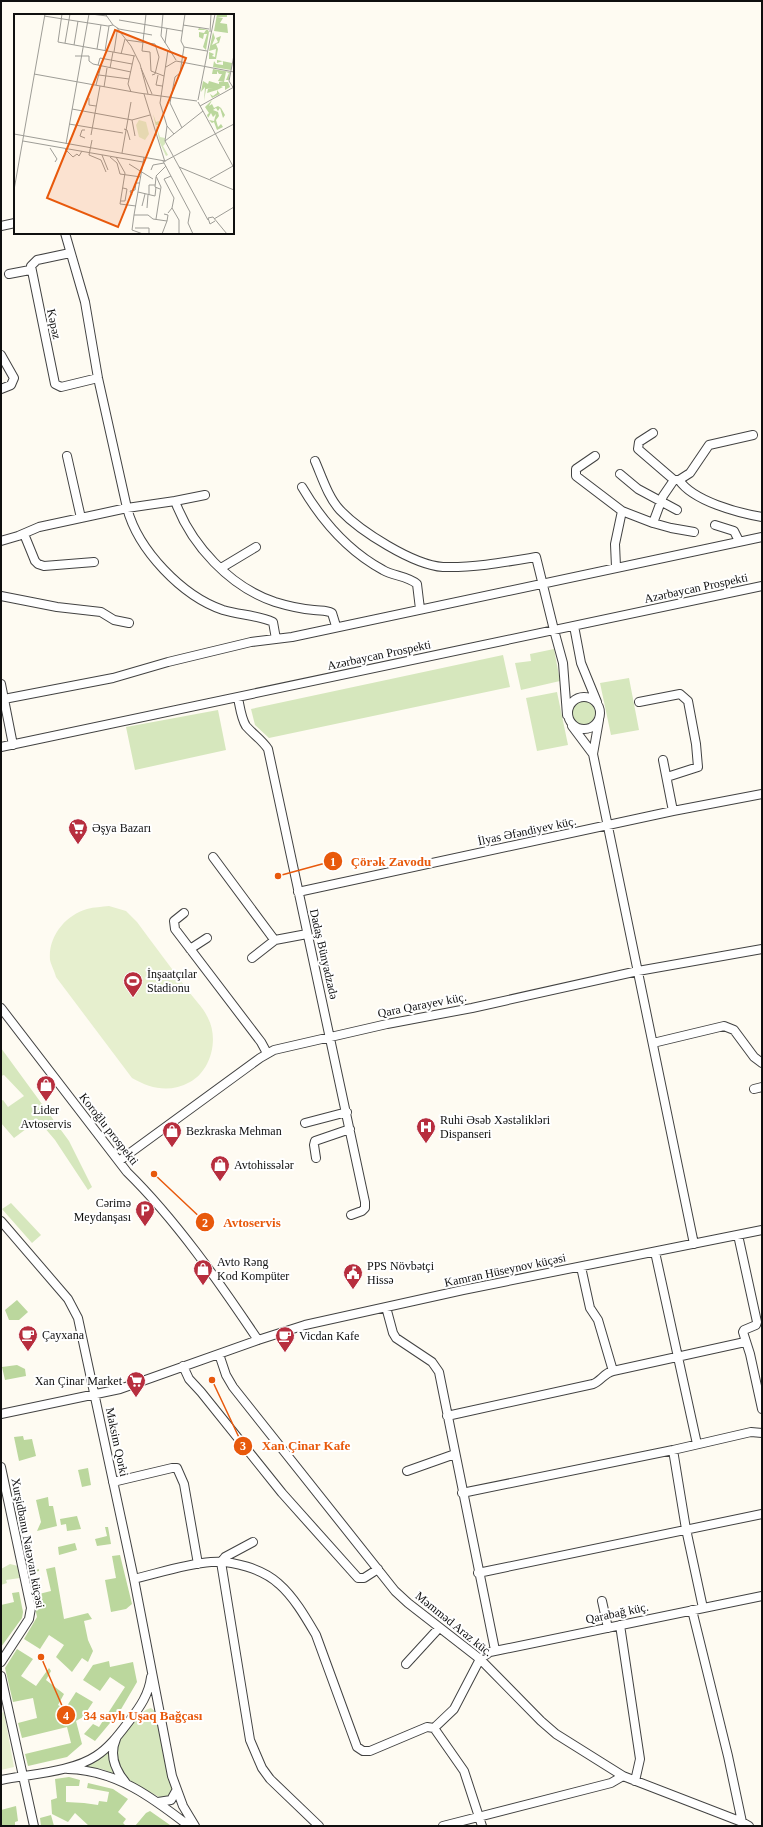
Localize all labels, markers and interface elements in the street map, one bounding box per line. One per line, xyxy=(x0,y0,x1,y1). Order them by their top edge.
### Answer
inset map xyxy=(14,14,234,234)
street label: Kəpəz xyxy=(44,308,64,340)
street label: Azərbaycan Prospekti xyxy=(643,570,750,606)
street label: Azərbaycan Prospekti xyxy=(326,637,433,673)
street label: İlyas Əfəndiyev küç. xyxy=(476,814,578,848)
supermarket icon: Əşya Bazarı xyxy=(67,817,89,845)
place label: Əşya Bazarı xyxy=(92,821,152,835)
callout: Çörək Zavodu xyxy=(323,849,439,874)
text: Çörək Zavodu xyxy=(351,854,431,869)
text: 1 xyxy=(330,855,336,869)
street label: Dadaş Bünyadzadə xyxy=(307,907,341,1001)
place label: İnşaatçılar Stadionu xyxy=(147,967,197,995)
sports icon: İnşaatçılar Stadionu xyxy=(122,970,144,998)
street label: Qara Qarayev küç. xyxy=(376,990,468,1020)
shop icon: Lider Avtoservis xyxy=(35,1074,57,1102)
street label: Koroğlu prospekti xyxy=(77,1090,142,1168)
place label: Lider Avtoservis xyxy=(20,1103,72,1131)
place label: Ruhi Əsəb Xəstəlikləri Dispanseri xyxy=(440,1113,551,1141)
hospital icon: Ruhi Əsəb Xəstəlikləri Dispanseri xyxy=(415,1116,437,1144)
shop icon: Bezkraska Mehman xyxy=(161,1120,183,1148)
place label: Bezkraska Mehman xyxy=(186,1124,282,1138)
shop icon: Avtohissələr xyxy=(209,1154,231,1182)
place label: Avtohissələr xyxy=(234,1158,294,1172)
place label: Cərimə Meydanşası xyxy=(74,1196,132,1224)
parking icon: Cərimə Meydanşası xyxy=(134,1199,156,1227)
callout: Avtoservis xyxy=(195,1210,289,1235)
text: Avtoservis xyxy=(223,1215,281,1230)
text: 2 xyxy=(202,1216,208,1230)
street label: Kamran Hüseynov küçəsi xyxy=(443,1250,568,1290)
place label: Avto Rəng Kod Kompüter xyxy=(217,1255,289,1283)
shop icon: Avto Rəng Kod Kompüter xyxy=(192,1258,214,1286)
place label: PPS Növbətçi Hissə xyxy=(367,1259,435,1287)
public building icon: PPS Növbətçi Hissə xyxy=(342,1262,364,1290)
cafe icon: Çayxana xyxy=(17,1324,39,1352)
cafe icon: Vicdan Kafe xyxy=(274,1325,296,1353)
place label: Çayxana xyxy=(42,1328,85,1342)
place label: Vicdan Kafe xyxy=(299,1329,359,1343)
supermarket icon: Xan Çinar Market xyxy=(125,1370,147,1398)
place label: Xan Çinar Market xyxy=(35,1374,123,1388)
street label: Maksim Qorki xyxy=(103,1406,131,1478)
callout: Xan Çinar Kafe xyxy=(233,1433,358,1458)
text: Xan Çinar Kafe xyxy=(262,1438,351,1453)
text: 3 xyxy=(240,1439,246,1453)
street label: Xurşidbanu Natəvan küçəsi xyxy=(8,1477,48,1610)
street label: Məmməd Araz küç. xyxy=(413,1589,495,1659)
street label: Qarabağ küç. xyxy=(584,1600,650,1626)
callout: 34 saylı Uşaq Bağçası xyxy=(56,1703,210,1728)
text: 34 saylı Uşaq Bağçası xyxy=(84,1708,203,1723)
text: 4 xyxy=(63,1709,69,1723)

